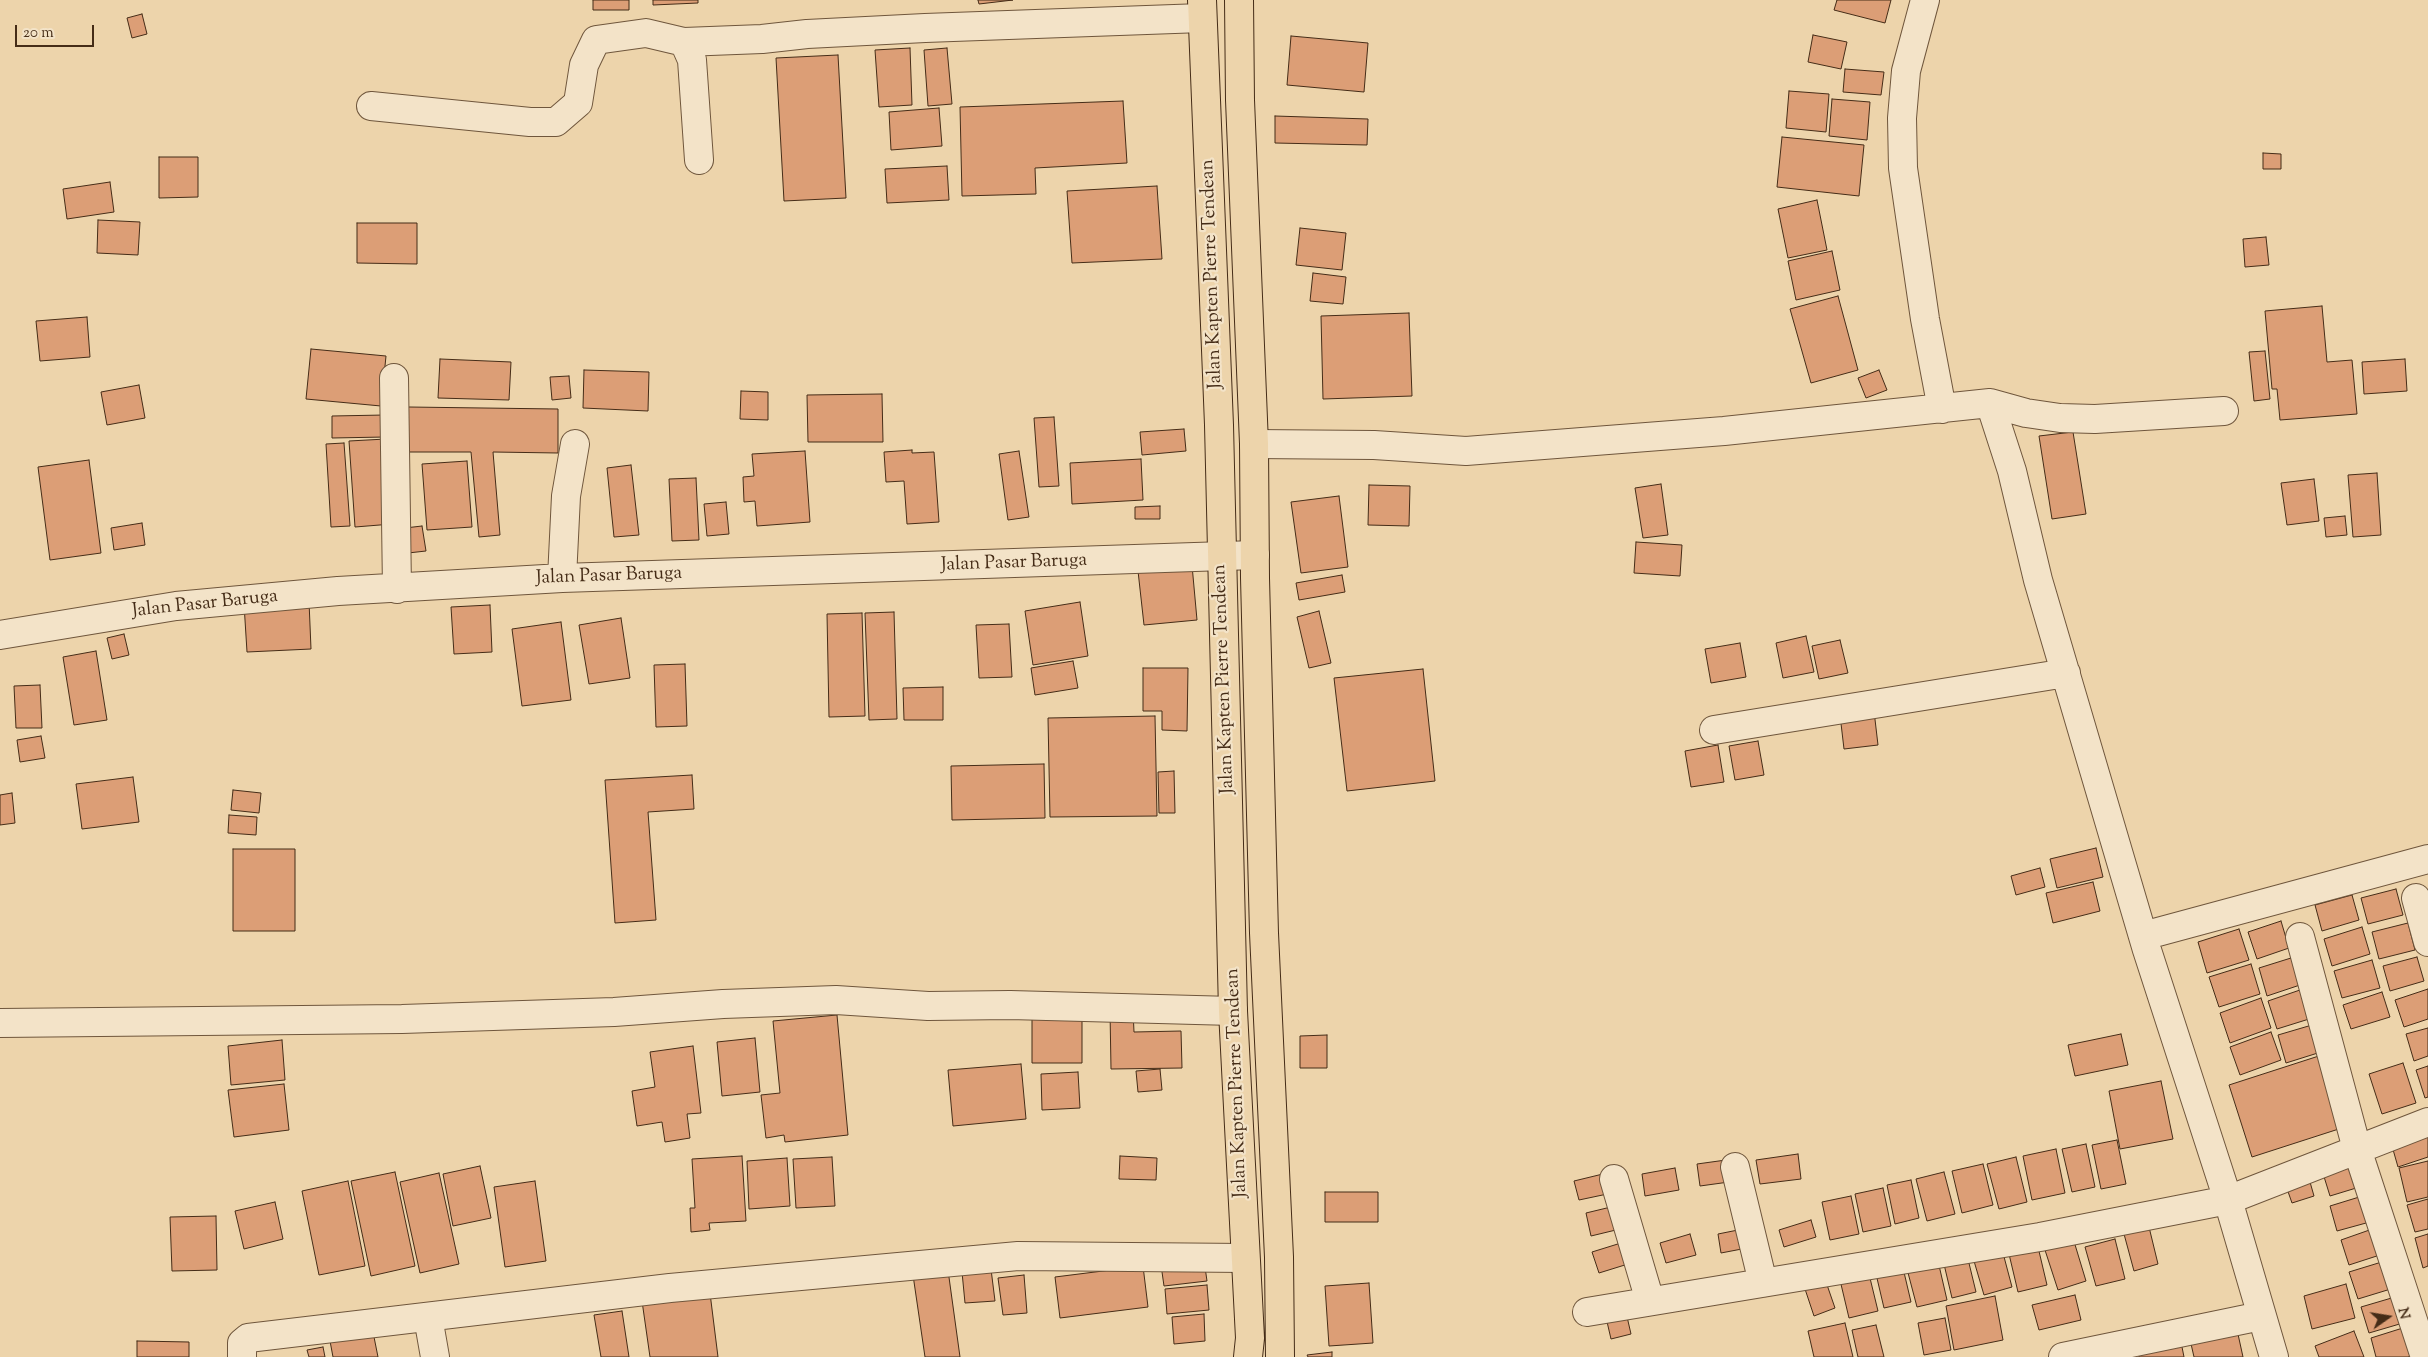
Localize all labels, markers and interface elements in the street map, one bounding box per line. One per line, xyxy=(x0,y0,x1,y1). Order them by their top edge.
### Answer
scale bar xyxy=(18,15,96,47)
text: 20 m xyxy=(23,23,54,44)
street label: Jalan Kapten Pierre Tendean xyxy=(1198,159,1228,389)
street label: Jalan Pasar Baruga xyxy=(940,550,1088,578)
street label: Jalan Pasar Baruga xyxy=(535,563,683,591)
street label: Jalan Kapten Pierre Tendean xyxy=(1210,564,1240,794)
street label: Jalan Pasar Baruga xyxy=(131,586,279,624)
street label: Jalan Kapten Pierre Tendean xyxy=(1223,968,1253,1198)
north arrow xyxy=(2363,1292,2413,1342)
text: N xyxy=(2392,1306,2414,1321)

